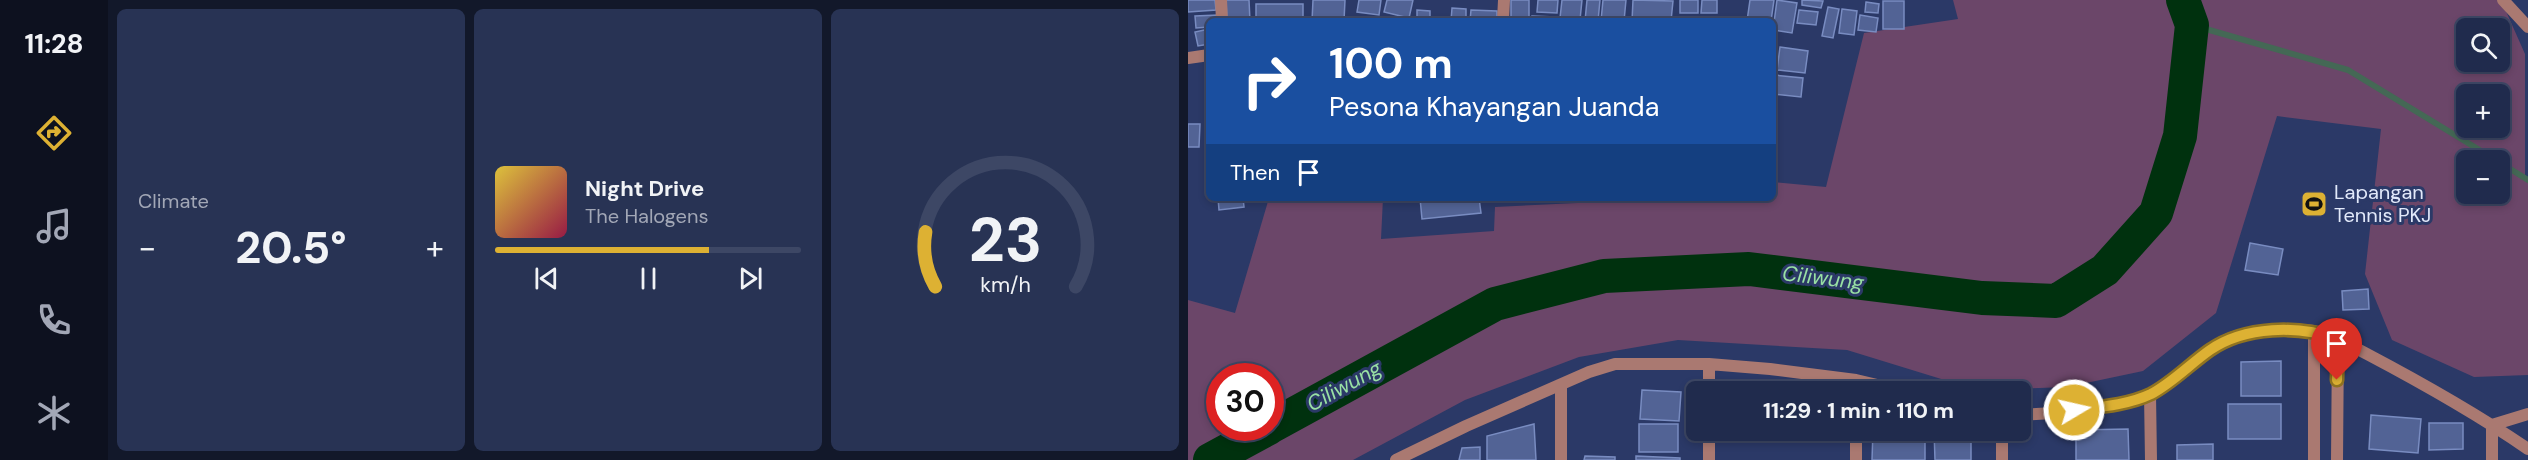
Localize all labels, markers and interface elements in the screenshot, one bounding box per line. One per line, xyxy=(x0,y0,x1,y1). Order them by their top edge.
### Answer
map controls xyxy=(2456,18,2510,204)
button: search xyxy=(2456,18,2510,72)
text: 11:28 xyxy=(25,26,84,61)
text: 100 m xyxy=(1329,36,1453,91)
icon: right xyxy=(1230,42,1308,120)
button: + xyxy=(2456,84,2510,138)
text: Pesona Khayangan Juanda xyxy=(1329,89,1659,124)
icon: directions xyxy=(33,112,75,154)
button: − xyxy=(2456,150,2510,204)
icon: arrive xyxy=(1292,156,1325,189)
text: Then xyxy=(1230,158,1280,187)
text: Night Drive xyxy=(585,174,704,203)
place label: Lapangan Tennis PKJ xyxy=(2334,179,2431,228)
text: Climate xyxy=(138,188,209,214)
sports icon: Lapangan Tennis PKJ xyxy=(2299,189,2329,219)
text: 23 xyxy=(968,199,1042,280)
text: The Halogens xyxy=(585,203,708,229)
icon: music xyxy=(33,205,75,247)
text: 20.5° xyxy=(235,218,347,277)
text: − xyxy=(138,226,156,269)
text: + xyxy=(426,226,444,269)
water label: Ciliwung xyxy=(1781,259,1866,297)
icon: previous xyxy=(530,262,563,295)
icon: pause xyxy=(632,262,665,295)
icon: next xyxy=(734,262,767,295)
text: km/h xyxy=(980,271,1030,299)
icon: phone xyxy=(33,299,75,341)
pin xyxy=(2311,318,2362,380)
icon: arrive xyxy=(2320,327,2353,360)
water label: Ciliwung xyxy=(1301,354,1387,418)
speed limit sign: 30 xyxy=(1206,363,1284,441)
position arrow xyxy=(2042,378,2106,442)
icon: climate xyxy=(33,392,75,434)
text: 11:29 · 1 min · 110 m xyxy=(1763,396,1954,425)

